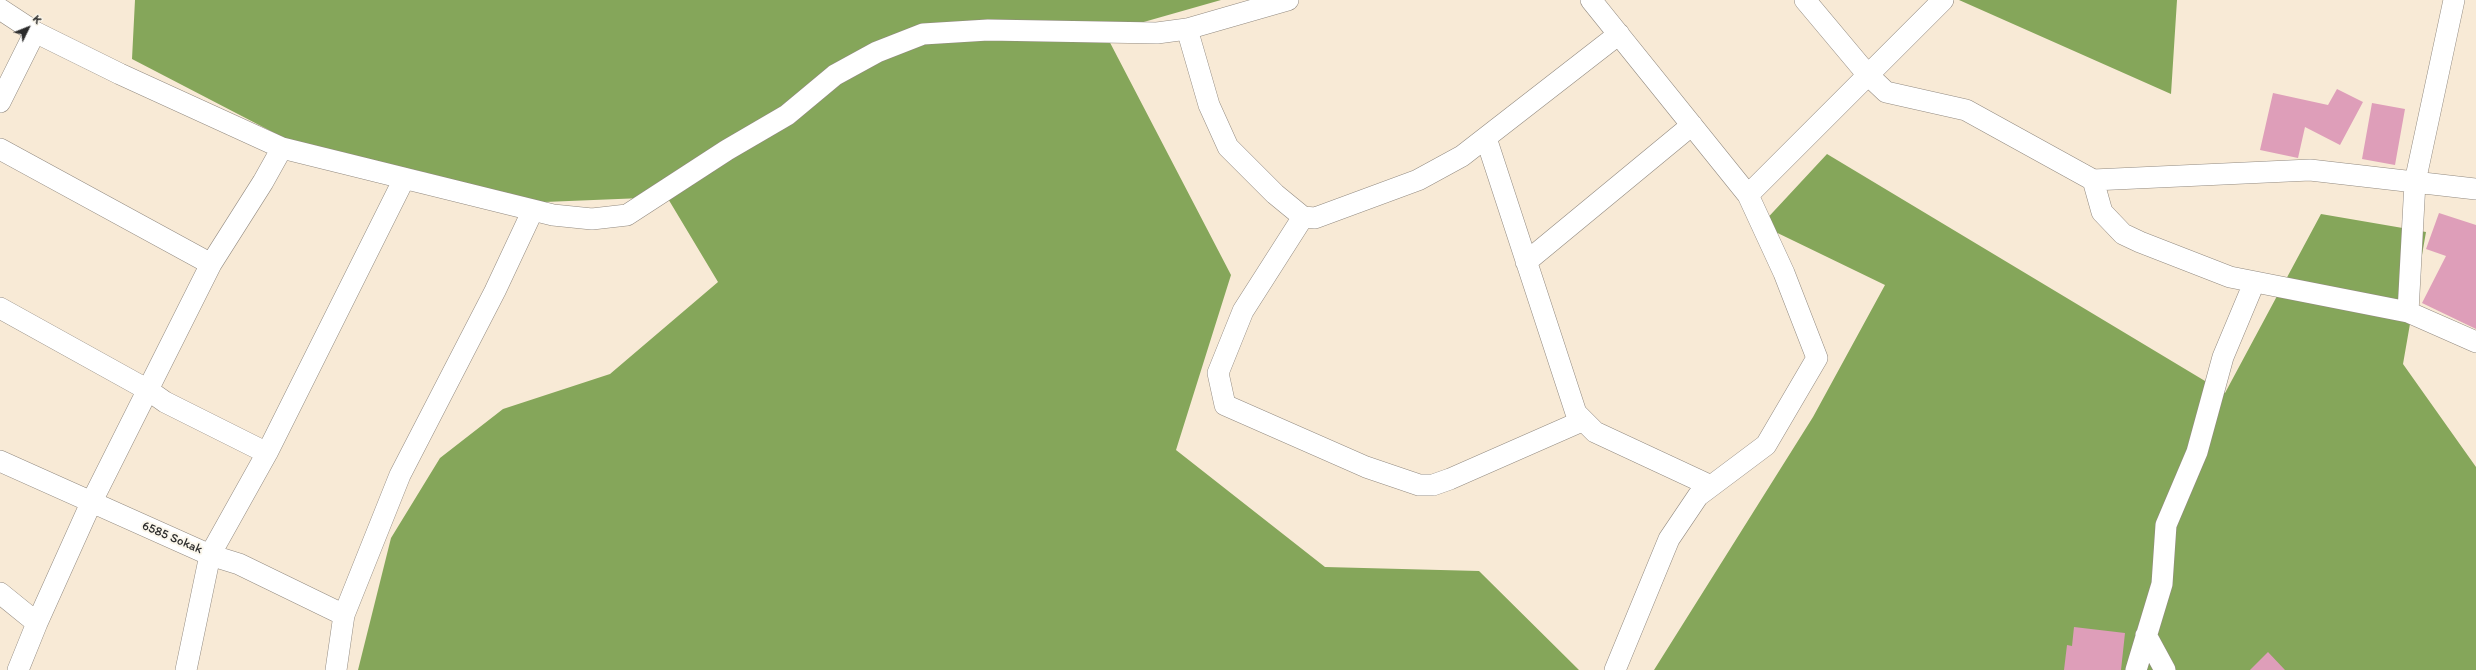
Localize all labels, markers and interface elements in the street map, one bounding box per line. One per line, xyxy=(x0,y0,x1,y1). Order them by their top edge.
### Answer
north arrow xyxy=(8,8,48,48)
text: K xyxy=(30,12,44,26)
street label: 6585 Sokak xyxy=(139,518,205,558)

